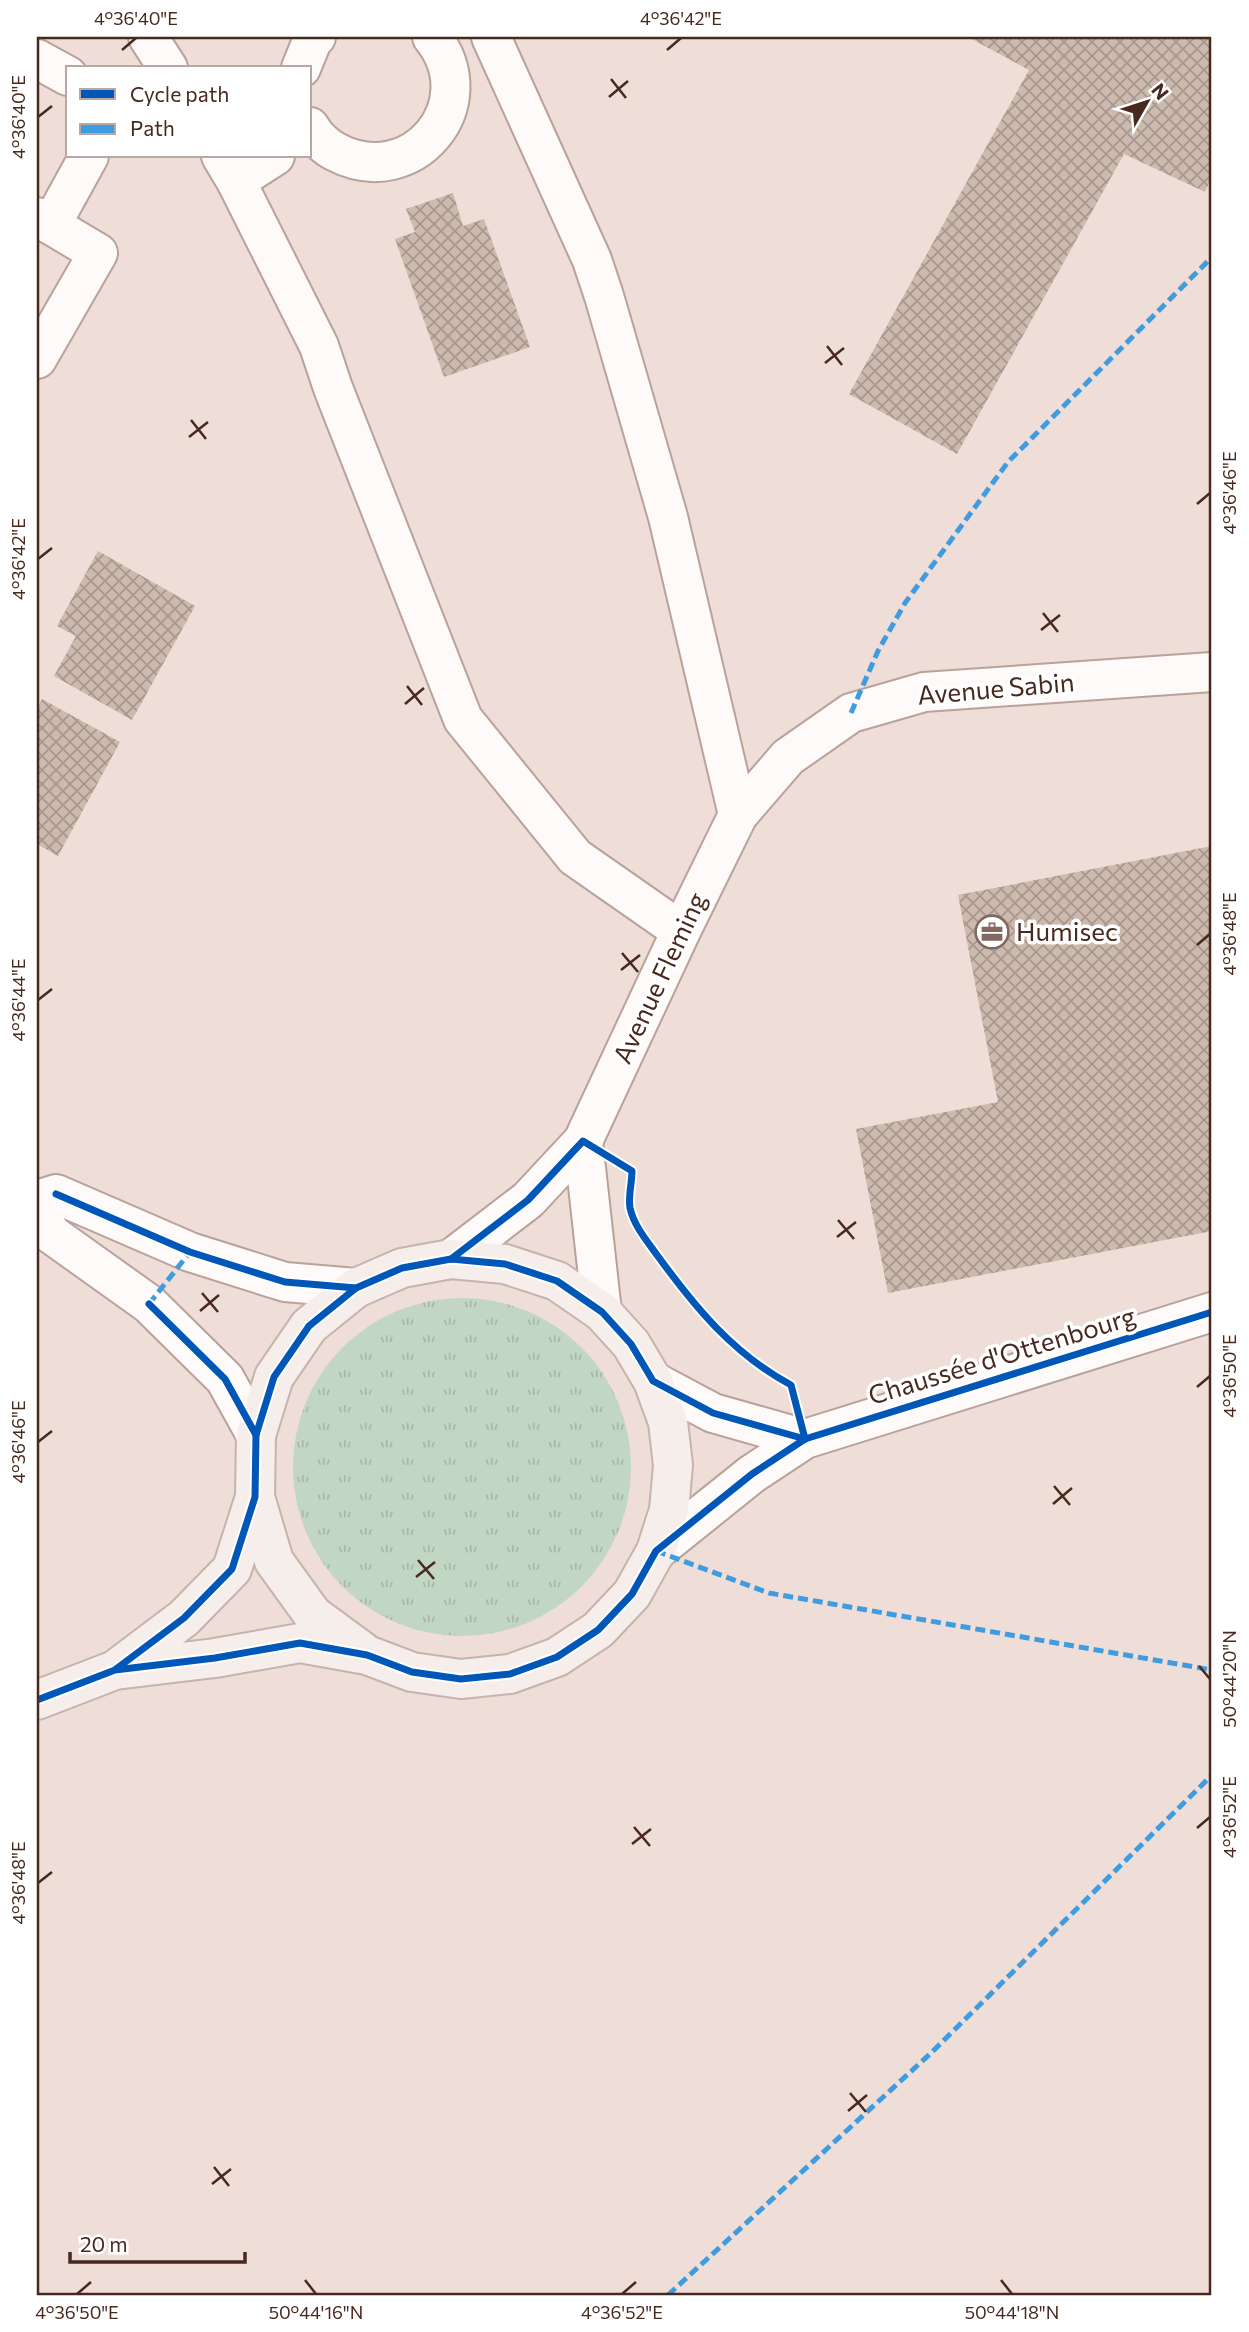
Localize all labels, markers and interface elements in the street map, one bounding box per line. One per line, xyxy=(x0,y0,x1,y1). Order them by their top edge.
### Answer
text: 4°36'40"E xyxy=(94,7,178,29)
text: 4°36'42"E xyxy=(640,7,722,29)
legend xyxy=(66,66,312,158)
north arrow xyxy=(1112,66,1182,136)
text: 4°36'40"E xyxy=(7,75,29,159)
text: N xyxy=(1147,78,1174,104)
text: Cycle path xyxy=(130,81,229,106)
text: Path xyxy=(130,115,175,140)
text: 4°36'46"E xyxy=(1218,451,1240,535)
text: 4°36'42"E xyxy=(7,518,29,600)
street label: Avenue Sabin xyxy=(916,665,1076,710)
street label: Avenue Fleming xyxy=(605,887,712,1068)
text: 4°36'48"E xyxy=(1218,892,1240,976)
office icon: Humisec xyxy=(973,913,1011,951)
place label: Humisec xyxy=(1016,915,1118,946)
text: 4°36'44"E xyxy=(7,958,29,1042)
street label: Chaussée d'Ottenbourg xyxy=(864,1299,1139,1410)
text: 4°36'50"E xyxy=(1218,1334,1240,1418)
text: 4°36'46"E xyxy=(7,1400,29,1484)
text: 50°44'20"N xyxy=(1218,1630,1240,1728)
text: 4°36'52"E xyxy=(1218,1776,1240,1858)
text: 4°36'48"E xyxy=(7,1841,29,1925)
scale bar xyxy=(70,2220,245,2264)
text: 20 m xyxy=(80,2231,128,2256)
text: 4°36'50"E xyxy=(35,2301,119,2323)
text: 50°44'16"N xyxy=(269,2301,363,2323)
text: 4°36'52"E xyxy=(581,2301,663,2323)
text: 50°44'18"N xyxy=(965,2301,1059,2323)

